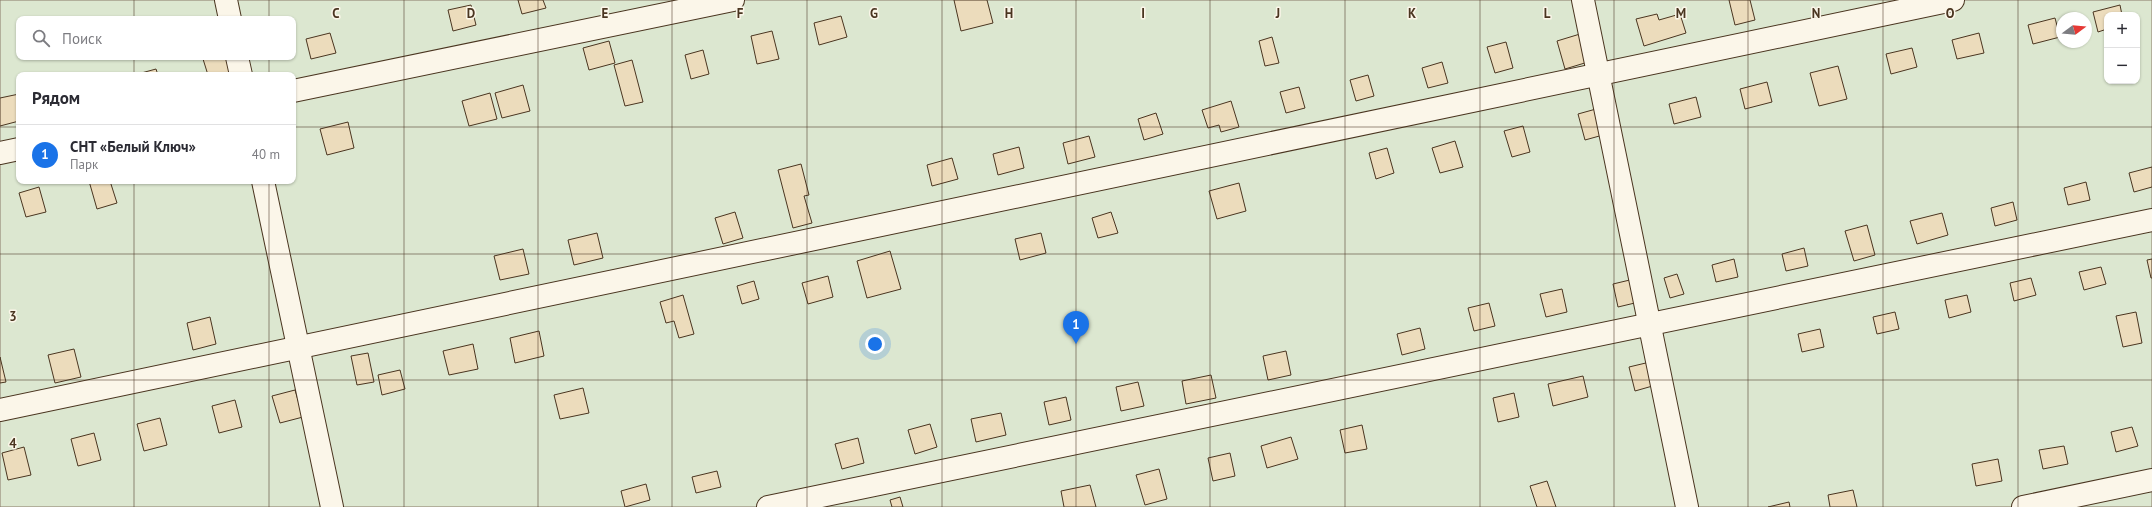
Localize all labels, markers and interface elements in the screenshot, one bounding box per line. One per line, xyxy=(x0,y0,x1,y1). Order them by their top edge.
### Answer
text: C xyxy=(332,5,340,22)
text: D xyxy=(467,5,475,22)
text: E xyxy=(602,5,609,22)
text: F xyxy=(737,5,744,22)
text: G xyxy=(870,5,878,22)
text: H xyxy=(1005,5,1013,22)
text: I xyxy=(1141,5,1145,22)
text: J xyxy=(1275,5,1280,22)
text: K xyxy=(1408,5,1416,22)
text: L xyxy=(1544,5,1551,22)
text: M xyxy=(1676,5,1686,22)
text: N xyxy=(1812,5,1820,22)
text: O xyxy=(1946,5,1955,22)
north arrow xyxy=(2056,12,2092,48)
map controls xyxy=(2104,12,2140,84)
button: + xyxy=(2104,12,2140,48)
search box xyxy=(16,16,296,60)
icon: search xyxy=(30,27,52,49)
text: Поиск xyxy=(62,29,102,48)
button: − xyxy=(2104,48,2140,84)
text: Рядом xyxy=(32,87,80,109)
text: СНТ «Белый Ключ» xyxy=(70,137,196,156)
text: 1 xyxy=(41,146,49,163)
text: 40 m xyxy=(252,146,280,163)
text: Парк xyxy=(70,156,98,173)
text: 3 xyxy=(9,308,17,325)
pin: 1 xyxy=(1063,311,1089,344)
your location xyxy=(865,334,885,354)
text: 4 xyxy=(9,435,17,452)

